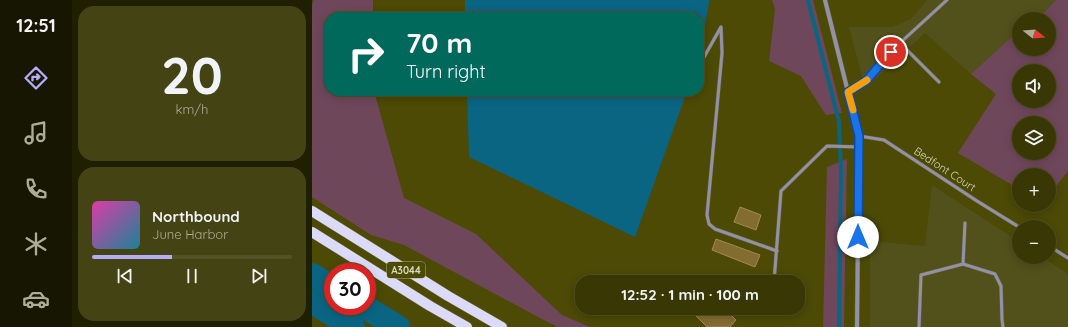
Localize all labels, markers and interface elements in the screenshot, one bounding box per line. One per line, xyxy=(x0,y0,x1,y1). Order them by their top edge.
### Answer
north arrow xyxy=(1012,12,1056,56)
map controls xyxy=(1012,12,1056,264)
text: 12:51 xyxy=(16,14,56,37)
text: 70 m xyxy=(406,25,472,60)
icon: right xyxy=(340,28,392,80)
pin xyxy=(874,35,908,69)
icon: arrive xyxy=(880,41,902,63)
text: 20 xyxy=(161,42,223,107)
text: Turn right xyxy=(406,60,486,83)
icon: directions xyxy=(22,64,50,92)
button: sound xyxy=(1012,64,1056,108)
text: km/h xyxy=(176,101,208,117)
button: layers xyxy=(1012,116,1056,160)
icon: music xyxy=(22,119,50,147)
street label: Bedfont Court xyxy=(911,144,979,194)
button: + xyxy=(1012,168,1056,212)
icon: phone xyxy=(22,175,50,203)
text: Northbound xyxy=(152,207,240,226)
position arrow xyxy=(837,216,879,258)
button: − xyxy=(1012,220,1056,264)
text: June Harbor xyxy=(152,226,228,242)
icon: climate xyxy=(22,230,50,258)
road number: A3044 xyxy=(387,262,425,278)
speed limit sign: 30 xyxy=(324,263,376,315)
icon: previous xyxy=(114,265,136,287)
icon: pause xyxy=(181,265,203,287)
icon: next xyxy=(248,265,270,287)
icon: car xyxy=(22,285,50,313)
text: 12:52 · 1 min · 100 m xyxy=(621,285,759,304)

